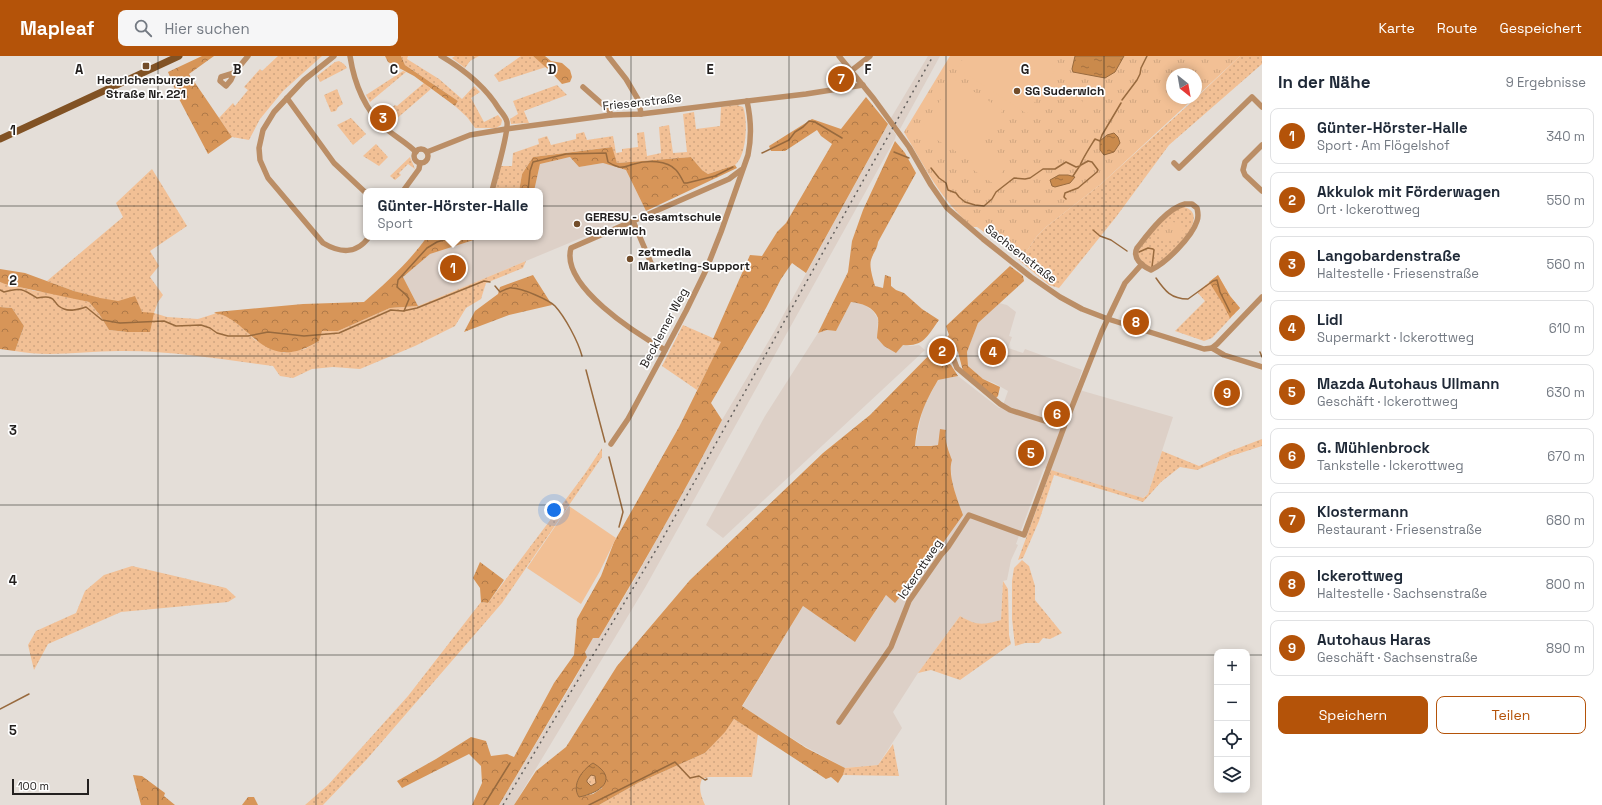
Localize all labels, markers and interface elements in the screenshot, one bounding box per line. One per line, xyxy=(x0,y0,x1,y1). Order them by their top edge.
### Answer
search box xyxy=(118,10,398,46)
text: Mapleaf xyxy=(20,16,94,41)
icon: search xyxy=(132,17,154,39)
text: Hier suchen xyxy=(164,19,250,38)
text: Karte xyxy=(1379,19,1415,37)
text: Route xyxy=(1437,19,1477,37)
text: Gespeichert xyxy=(1499,19,1582,37)
text: A xyxy=(75,61,84,78)
marker: Henrichenburger Straße Nr. 221 xyxy=(141,61,151,71)
text: B xyxy=(233,61,242,78)
text: C xyxy=(390,61,398,78)
text: D xyxy=(548,61,557,78)
text: E xyxy=(706,61,714,78)
text: F xyxy=(865,61,872,78)
text: G xyxy=(1021,61,1029,78)
pin: 7 xyxy=(828,64,854,94)
north arrow xyxy=(1166,68,1202,104)
text: In der Nähe xyxy=(1278,71,1370,93)
place label: Henrichenburger Straße Nr. 221 xyxy=(97,72,195,102)
text: 9 Ergebnisse xyxy=(1506,74,1586,91)
place label: SG Suderwich xyxy=(1025,83,1104,99)
marker: SG Suderwich xyxy=(1012,86,1022,96)
street label: Friesenstraße xyxy=(602,90,682,114)
pin: 3 xyxy=(370,103,396,133)
text: Günter-Hörster-Halle xyxy=(1317,118,1468,137)
text: 1 xyxy=(10,122,16,139)
text: 1 xyxy=(1289,128,1295,145)
text: 340 m xyxy=(1546,128,1585,145)
text: Sport · Am Flögelshof xyxy=(1317,137,1450,154)
text: Akkulok mit Förderwagen xyxy=(1317,182,1500,201)
popup xyxy=(363,188,543,240)
text: 2 xyxy=(1288,192,1296,209)
text: 550 m xyxy=(1547,192,1585,209)
text: Günter-Hörster-Halle xyxy=(378,196,528,215)
text: Ort · Ickerottweg xyxy=(1317,201,1420,218)
place label: GERESU - Gesamtschule Suderwich xyxy=(585,209,722,239)
text: Sport xyxy=(378,215,413,232)
marker: GERESU - Gesamtschule Suderwich xyxy=(572,219,582,229)
street label: Sachsenstraße xyxy=(982,221,1060,287)
place label: zetmedia Marketing-Support xyxy=(638,244,750,274)
text: Langobardenstraße xyxy=(1317,246,1461,265)
pin: 1 xyxy=(440,253,466,283)
marker: zetmedia Marketing-Support xyxy=(625,254,635,264)
text: 3 xyxy=(1288,256,1296,273)
text: 560 m xyxy=(1546,256,1585,273)
text: Haltestelle · Friesenstraße xyxy=(1317,265,1479,282)
text: 2 xyxy=(9,272,17,289)
street label: Becklemer Weg xyxy=(636,285,692,371)
pin: 8 xyxy=(1123,307,1149,337)
text: Lidl xyxy=(1317,310,1343,329)
text: 4 xyxy=(1288,320,1296,337)
text: 610 m xyxy=(1549,320,1585,337)
text: Supermarkt · Ickerottweg xyxy=(1317,329,1474,346)
pin: 2 xyxy=(929,336,955,366)
pin: 4 xyxy=(980,337,1006,367)
text: Mazda Autohaus Ullmann xyxy=(1317,374,1500,393)
pin: 9 xyxy=(1214,378,1240,408)
text: 5 xyxy=(1288,384,1296,401)
text: 630 m xyxy=(1546,384,1585,401)
text: Geschäft · Ickerottweg xyxy=(1317,393,1458,410)
pin: 6 xyxy=(1044,399,1070,429)
text: 3 xyxy=(9,422,17,439)
pin: 5 xyxy=(1018,438,1044,468)
text: G. Mühlenbrock xyxy=(1317,438,1430,457)
text: 6 xyxy=(1288,448,1296,465)
text: 670 m xyxy=(1547,448,1585,465)
text: Tankstelle · Ickerottweg xyxy=(1317,457,1464,474)
your location xyxy=(544,500,564,520)
text: Klostermann xyxy=(1317,502,1408,521)
text: 7 xyxy=(1288,512,1296,529)
text: 680 m xyxy=(1546,512,1585,529)
text: Restaurant · Friesenstraße xyxy=(1317,521,1482,538)
street label: Ickerottweg xyxy=(894,536,946,602)
text: Ickerottweg xyxy=(1317,566,1403,585)
text: 4 xyxy=(9,572,17,589)
text: 8 xyxy=(1288,576,1296,593)
text: 800 m xyxy=(1546,576,1585,593)
text: Haltestelle · Sachsenstraße xyxy=(1317,585,1487,602)
text: Autohaus Haras xyxy=(1317,630,1431,649)
text: 9 xyxy=(1288,640,1296,657)
text: 890 m xyxy=(1546,640,1585,657)
map controls xyxy=(1214,649,1250,793)
button: + xyxy=(1214,649,1250,685)
text: Geschäft · Sachsenstraße xyxy=(1317,649,1478,666)
button: − xyxy=(1214,685,1250,721)
button: Speichern xyxy=(1278,696,1428,734)
button: Teilen xyxy=(1436,696,1586,734)
button: locate xyxy=(1214,721,1250,757)
text: 5 xyxy=(9,722,17,739)
button: layers xyxy=(1214,757,1250,793)
scale bar xyxy=(12,777,89,796)
text: 100 m xyxy=(18,779,49,793)

